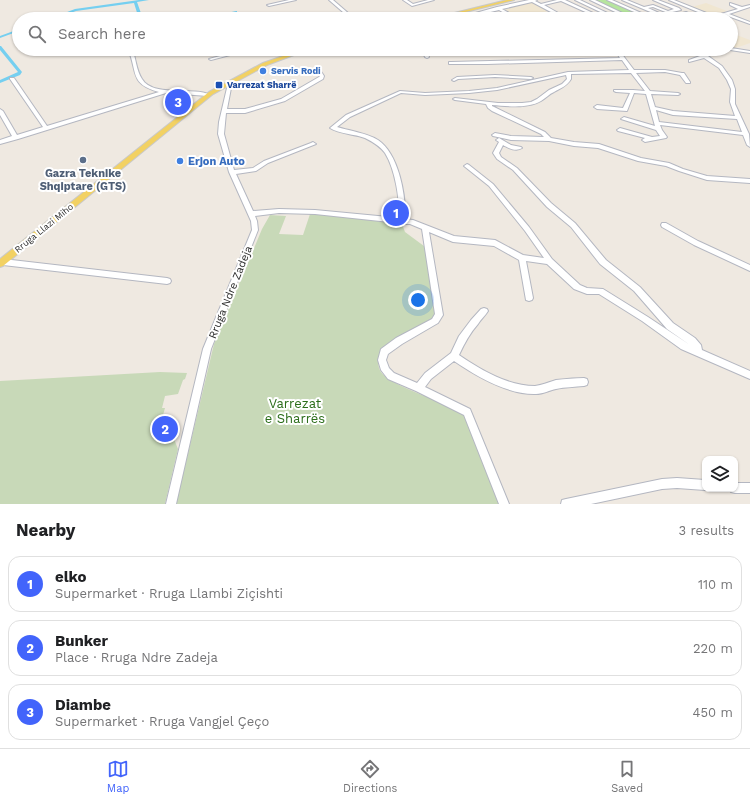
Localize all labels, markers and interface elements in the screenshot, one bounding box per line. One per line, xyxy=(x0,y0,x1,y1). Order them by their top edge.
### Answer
search box xyxy=(12,12,738,56)
icon: search xyxy=(26,23,48,45)
text: Search here xyxy=(58,25,146,43)
marker: Servis Rodi xyxy=(258,66,268,76)
place label: Servis Rodi xyxy=(271,66,321,76)
marker: Varrezat Sharrë xyxy=(214,80,224,90)
place label: Varrezat Sharrë xyxy=(227,80,296,90)
pin: 3 xyxy=(165,87,191,117)
marker: Gazra Teknike Shqiptare (GTS) xyxy=(78,155,88,165)
place label: Erjon Auto xyxy=(188,155,245,168)
marker: Erjon Auto xyxy=(175,156,185,166)
place label: Gazra Teknike Shqiptare (GTS) xyxy=(40,167,126,193)
pin: 1 xyxy=(383,198,409,228)
street label: Rruga Llazi Miho xyxy=(13,201,75,255)
street label: Rruga Ndre Zadeja xyxy=(206,244,255,341)
your location xyxy=(408,290,428,310)
park label: Varrezat e Sharrës xyxy=(265,396,325,426)
pin: 2 xyxy=(152,414,178,444)
map controls xyxy=(702,456,738,492)
button: layers xyxy=(702,456,738,492)
text: Nearby xyxy=(16,520,75,540)
text: 3 results xyxy=(679,523,734,538)
text: elko xyxy=(55,568,87,586)
text: 1 xyxy=(27,577,33,592)
text: 110 m xyxy=(698,577,733,592)
text: Supermarket · Rruga Llambi Ziçishti xyxy=(55,586,283,601)
text: Bunker xyxy=(55,632,108,650)
text: 2 xyxy=(26,641,34,656)
text: 220 m xyxy=(693,641,733,656)
text: Place · Rruga Ndre Zadeja xyxy=(55,650,218,665)
text: Diambe xyxy=(55,696,111,714)
text: 3 xyxy=(26,705,34,720)
text: 450 m xyxy=(693,705,733,720)
text: Supermarket · Rruga Vangjel Çeço xyxy=(55,714,269,729)
tab: Map xyxy=(107,758,129,795)
tab: Directions xyxy=(343,758,397,795)
tab: Saved xyxy=(611,758,643,795)

